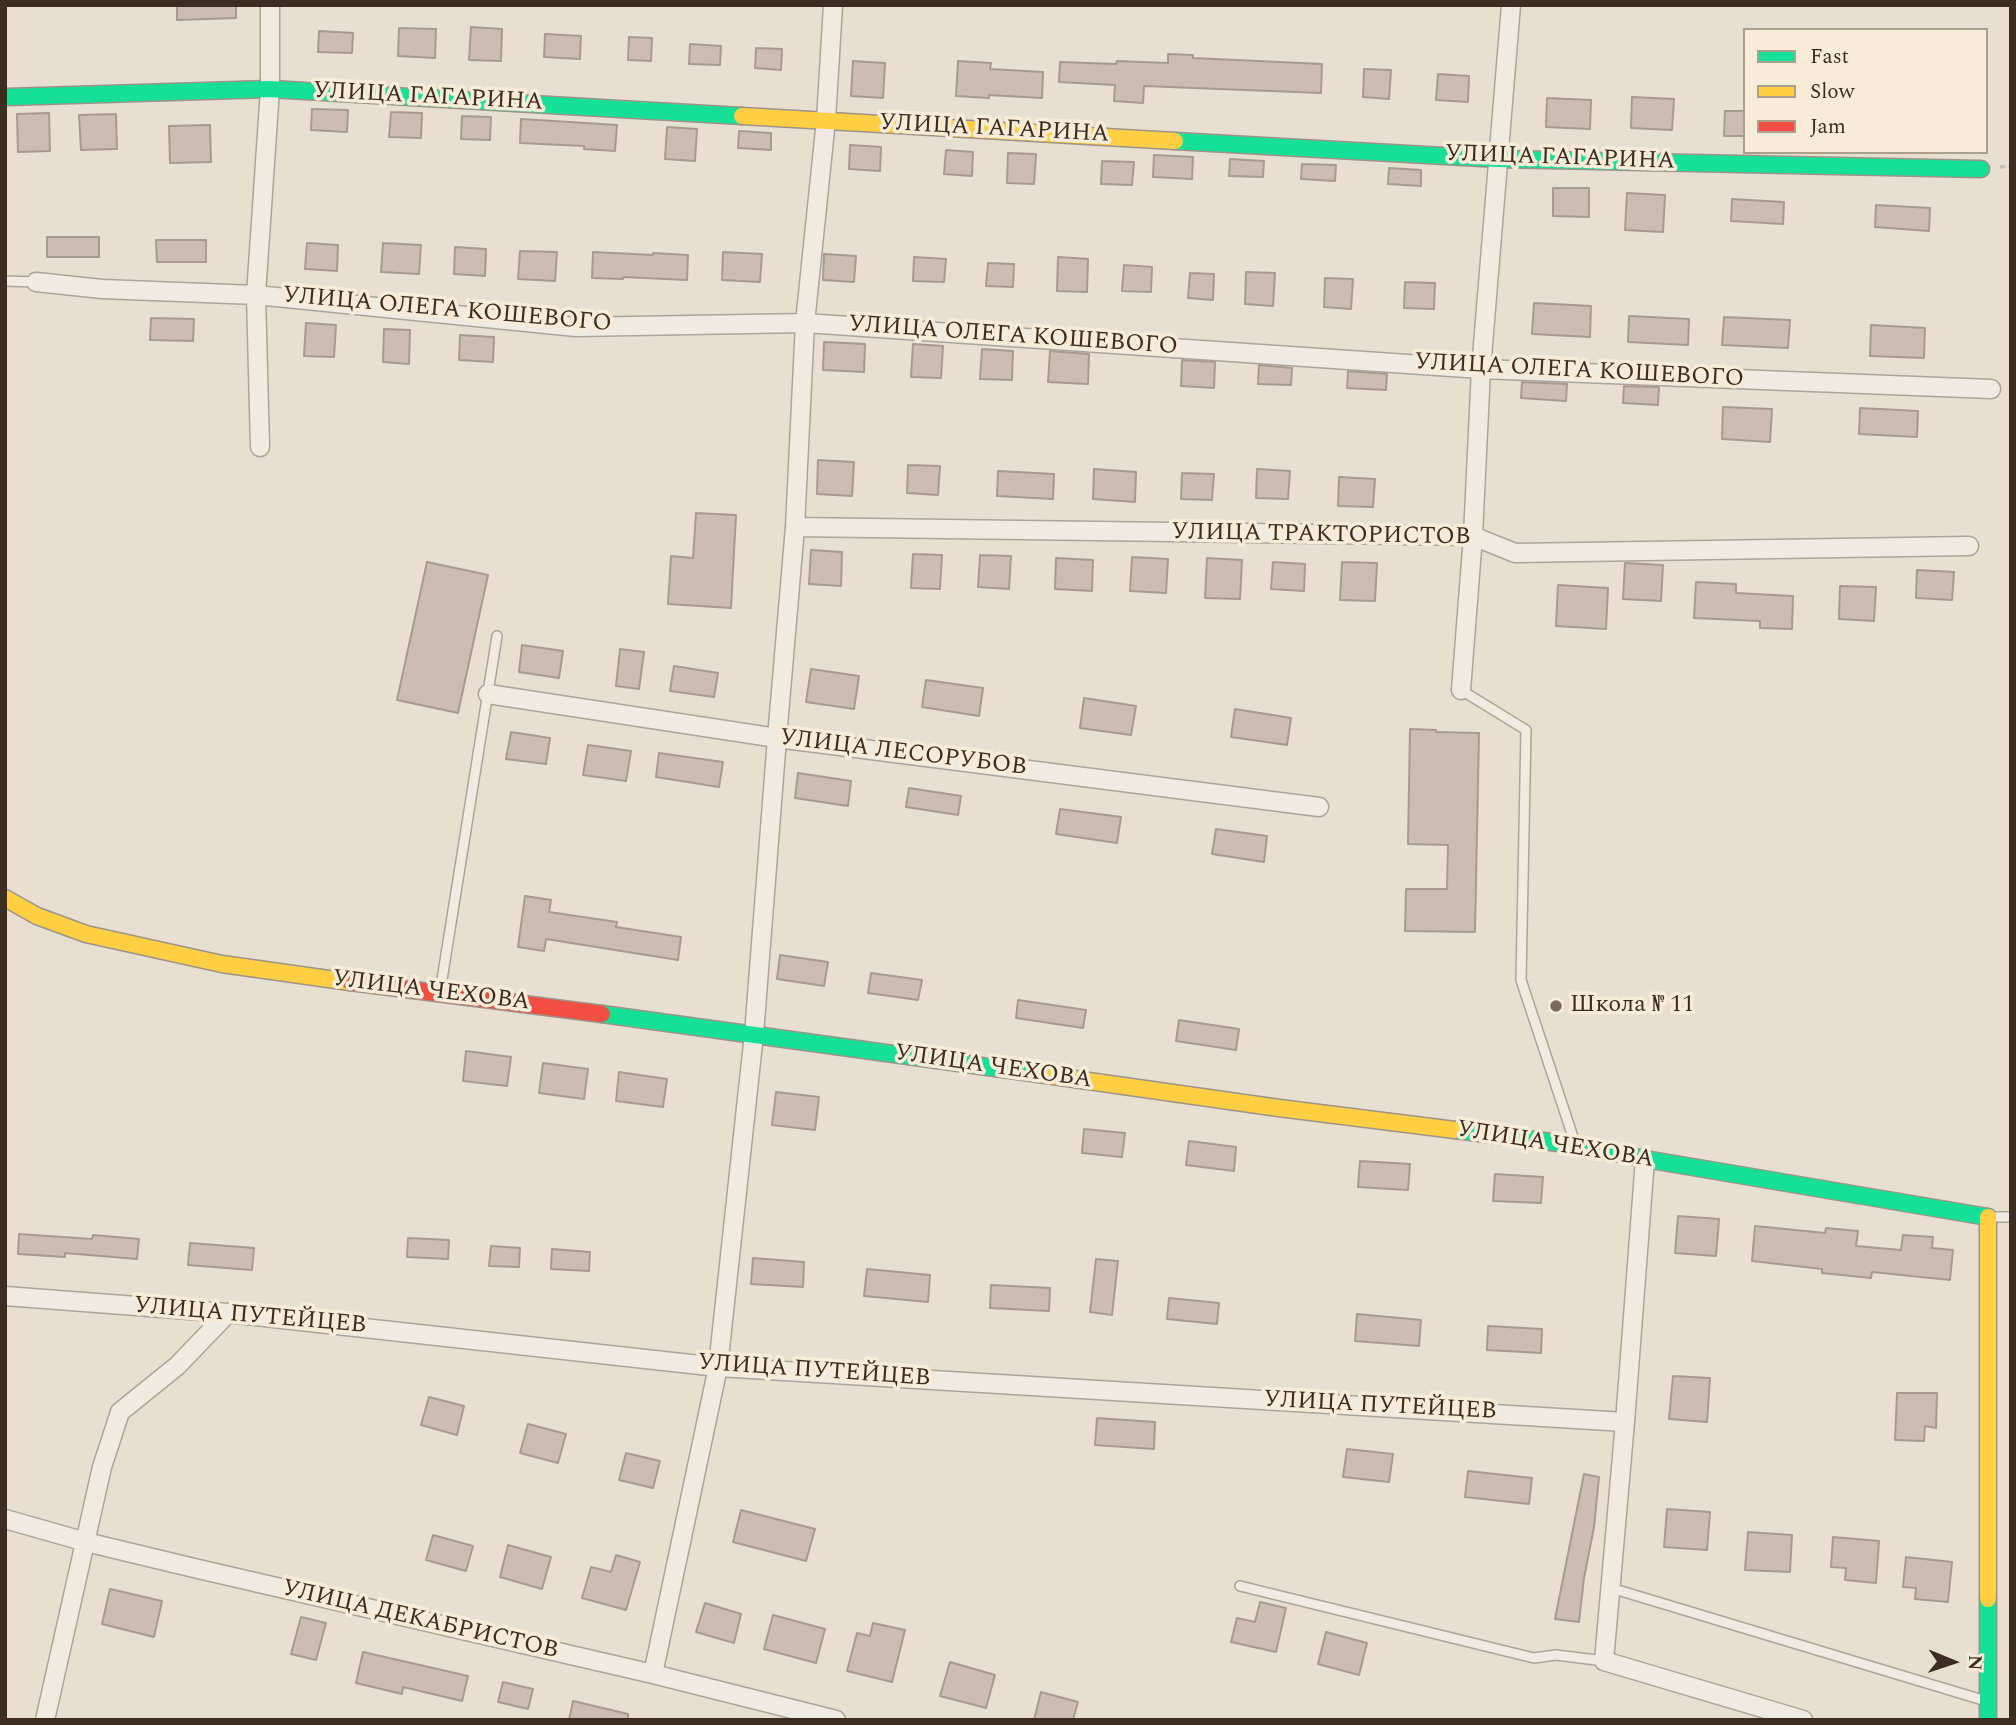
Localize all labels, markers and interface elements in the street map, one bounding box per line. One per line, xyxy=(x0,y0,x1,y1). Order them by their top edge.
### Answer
legend xyxy=(1743,28,1988,154)
text: Fast xyxy=(1810,41,1849,73)
text: Slow xyxy=(1810,76,1854,108)
street label: УЛИЦА ГАГАРИНА xyxy=(312,78,544,118)
street label: УЛИЦА ГАГАРИНА xyxy=(878,110,1110,150)
text: Jam xyxy=(1810,111,1846,143)
street label: УЛИЦА ГАГАРИНА xyxy=(1444,141,1676,177)
street label: УЛИЦА ОЛЕГА КОШЕВОГО xyxy=(281,282,613,340)
street label: УЛИЦА ОЛЕГА КОШЕВОГО xyxy=(847,311,1179,363)
street label: УЛИЦА ОЛЕГА КОШЕВОГО xyxy=(1413,349,1745,395)
street label: УЛИЦА ТРАКТОРИСТОВ xyxy=(1171,519,1471,553)
street label: УЛИЦА ЛЕСОРУБОВ xyxy=(778,725,1028,783)
street label: УЛИЦА ЧЕХОВА xyxy=(331,966,531,1018)
place label: Школа № 11 xyxy=(1570,992,1694,1020)
marker: Школа № 11 xyxy=(1548,998,1564,1014)
street label: УЛИЦА ЧЕХОВА xyxy=(893,1040,1093,1096)
street label: УЛИЦА ЧЕХОВА xyxy=(1455,1116,1655,1176)
street label: УЛИЦА ПУТЕЙЦЕВ xyxy=(133,1292,367,1342)
street label: УЛИЦА ПУТЕЙЦЕВ xyxy=(697,1350,931,1394)
street label: УЛИЦА ПУТЕЙЦЕВ xyxy=(1263,1387,1497,1427)
street label: УЛИЦА ДЕКАБРИСТОВ xyxy=(279,1575,561,1667)
north arrow xyxy=(1918,1627,1988,1697)
text: N xyxy=(1960,1654,1989,1671)

